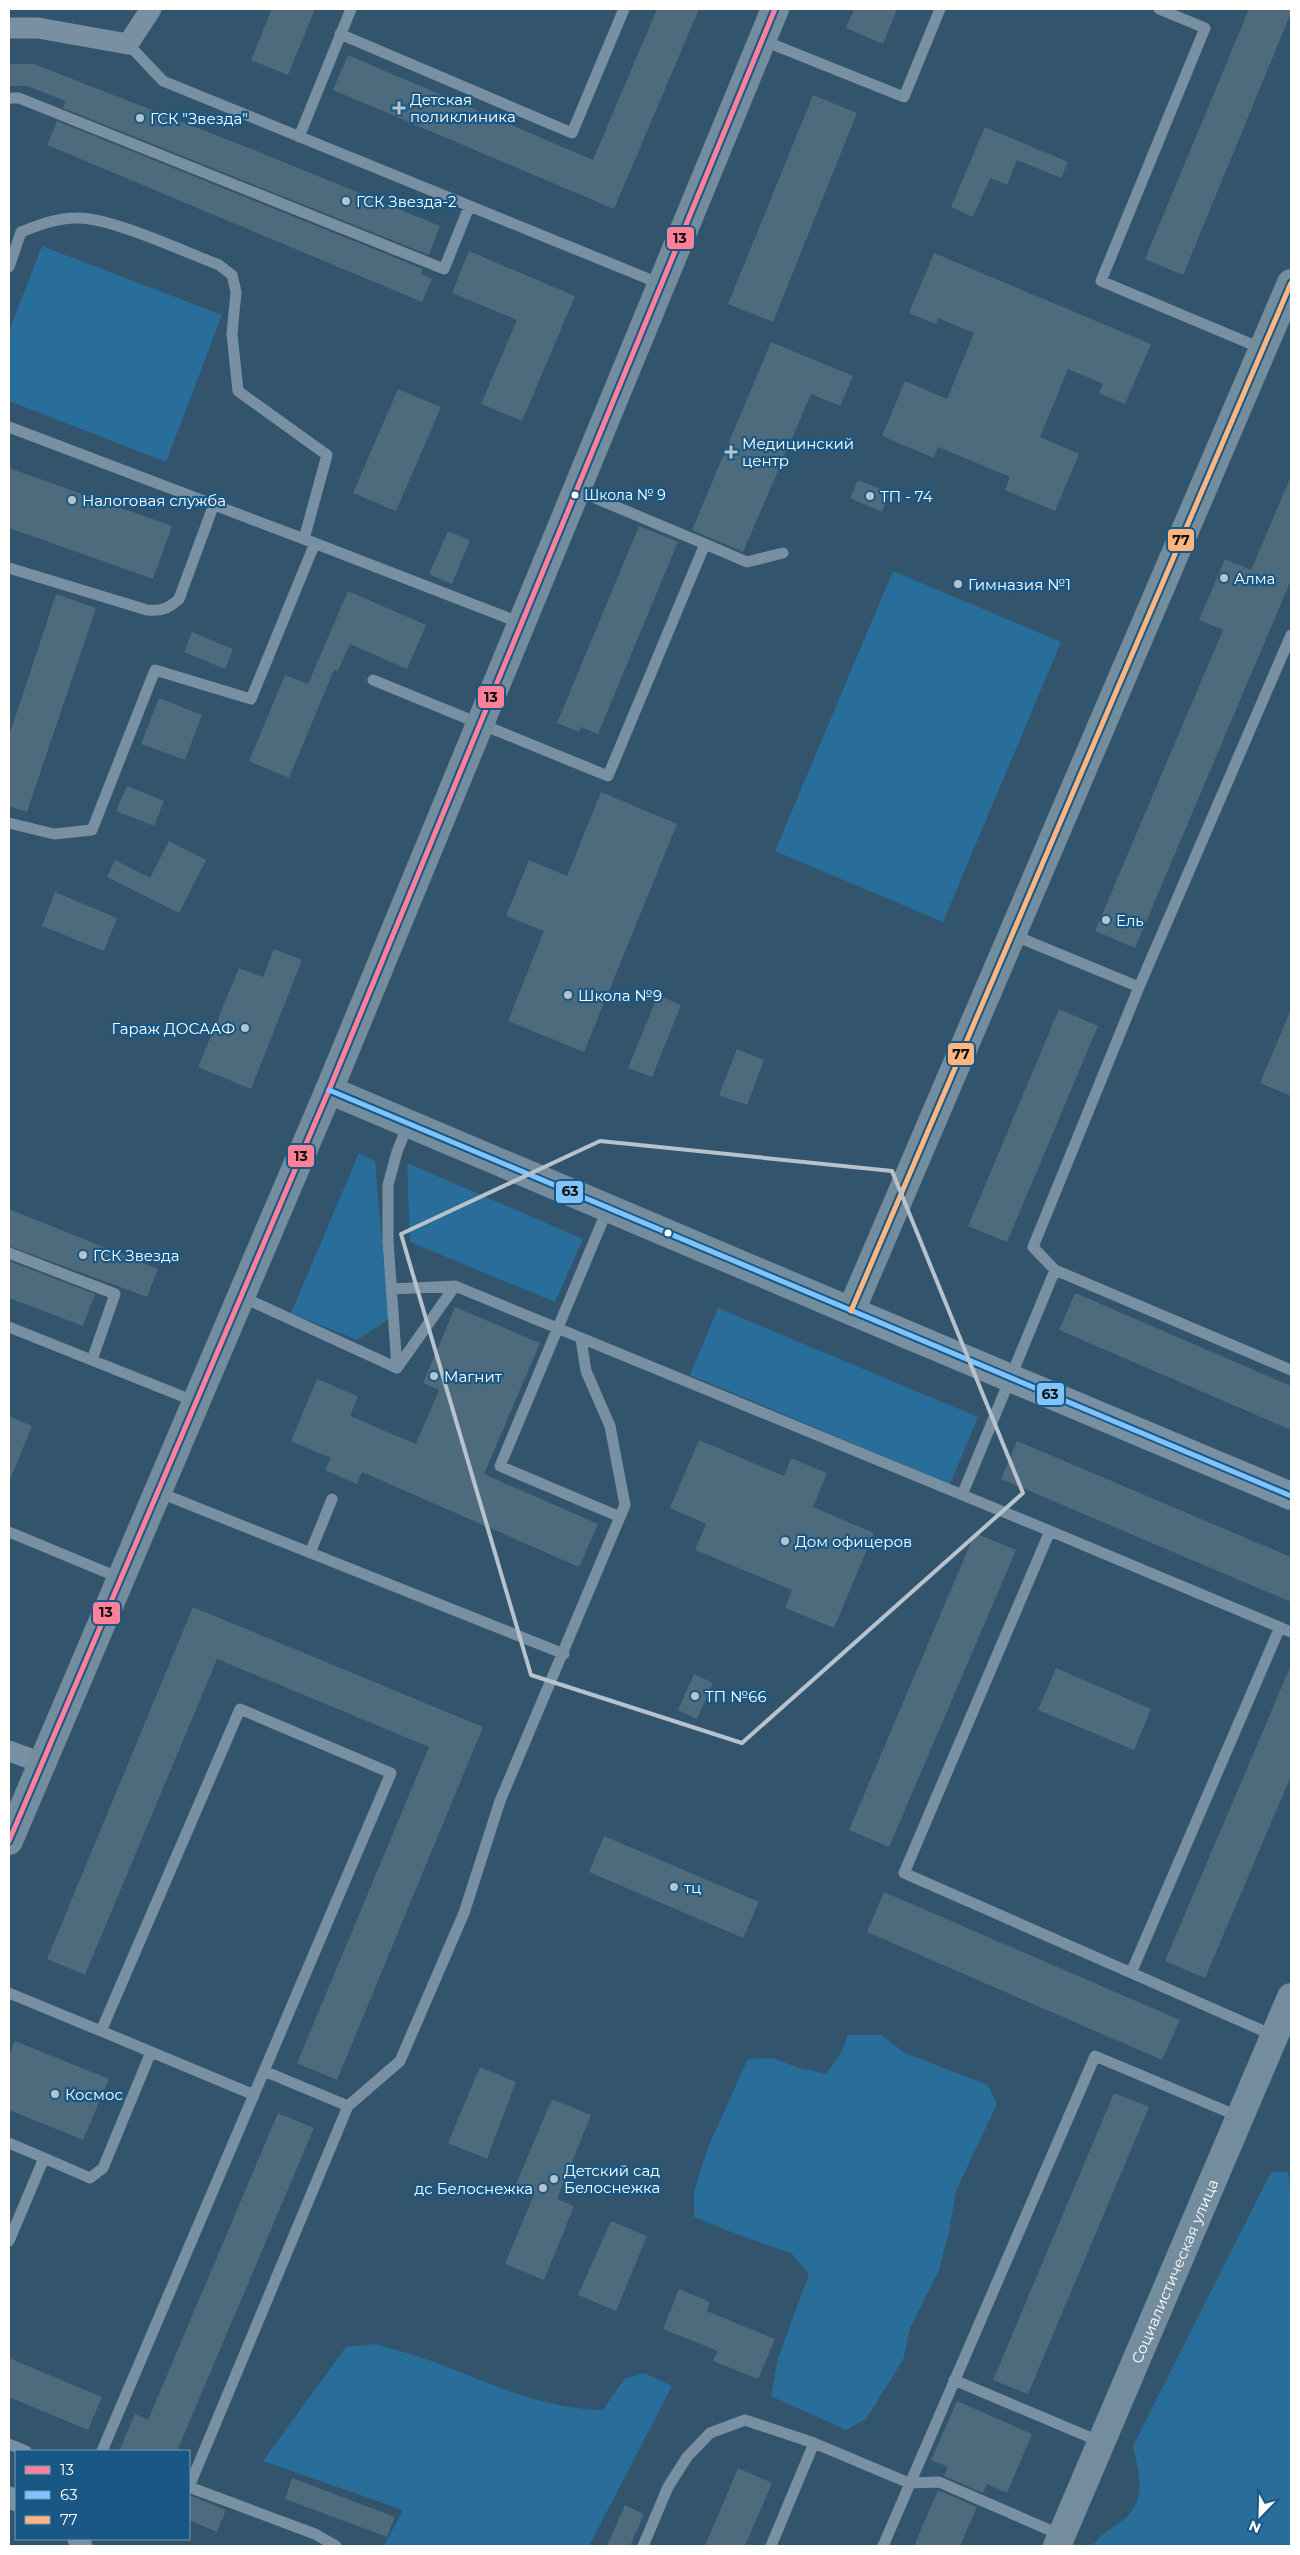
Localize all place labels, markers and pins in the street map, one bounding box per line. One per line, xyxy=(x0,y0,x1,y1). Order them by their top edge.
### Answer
place label: Детская поликлиника xyxy=(410,90,516,126)
marker: Детская поликлиника xyxy=(392,101,406,115)
place label: ГСК "Звезда" xyxy=(150,109,248,128)
marker: ГСК "Звезда" xyxy=(134,112,146,124)
place label: ГСК Звезда-2 xyxy=(356,192,457,211)
marker: ГСК Звезда-2 xyxy=(340,195,352,207)
place label: Медицинский центр xyxy=(742,434,854,470)
marker: Медицинский центр xyxy=(724,445,738,459)
place label: Школа № 9 xyxy=(584,486,666,504)
place label: ТП - 74 xyxy=(880,487,933,506)
marker: Школа № 9 xyxy=(570,490,580,500)
marker: ТП - 74 xyxy=(864,490,876,502)
place label: Налоговая служба xyxy=(82,491,226,510)
marker: Налоговая служба xyxy=(66,494,78,506)
place label: Алма xyxy=(1234,569,1275,588)
marker: Алма xyxy=(1218,572,1230,584)
place label: Гимназия №1 xyxy=(968,575,1071,594)
marker: Гимназия №1 xyxy=(952,578,964,590)
place label: Ель xyxy=(1116,911,1144,930)
marker: Ель xyxy=(1100,914,1112,926)
place label: Школа №9 xyxy=(578,986,662,1005)
marker: Школа №9 xyxy=(562,989,574,1001)
place label: Гараж ДОСААФ xyxy=(112,1019,235,1038)
marker: Гараж ДОСААФ xyxy=(239,1022,251,1034)
unlabelled marker xyxy=(663,1228,673,1238)
place label: ГСК Звезда xyxy=(93,1246,180,1265)
marker: ГСК Звезда xyxy=(77,1249,89,1261)
place label: Магнит xyxy=(444,1367,503,1386)
marker: Магнит xyxy=(428,1370,440,1382)
place label: Дом офицеров xyxy=(795,1532,912,1551)
marker: Дом офицеров xyxy=(779,1535,791,1547)
place label: ТП №66 xyxy=(705,1687,767,1706)
marker: ТП №66 xyxy=(689,1690,701,1702)
place label: тц xyxy=(684,1878,701,1897)
marker: тц xyxy=(668,1881,680,1893)
place label: Космос xyxy=(65,2085,123,2104)
marker: Космос xyxy=(49,2088,61,2100)
place label: Детский сад Белоснежка xyxy=(564,2161,660,2197)
marker: Детский сад Белоснежка xyxy=(548,2173,560,2185)
place label: дс Белоснежка xyxy=(415,2179,533,2198)
marker: дс Белоснежка xyxy=(537,2182,549,2194)

